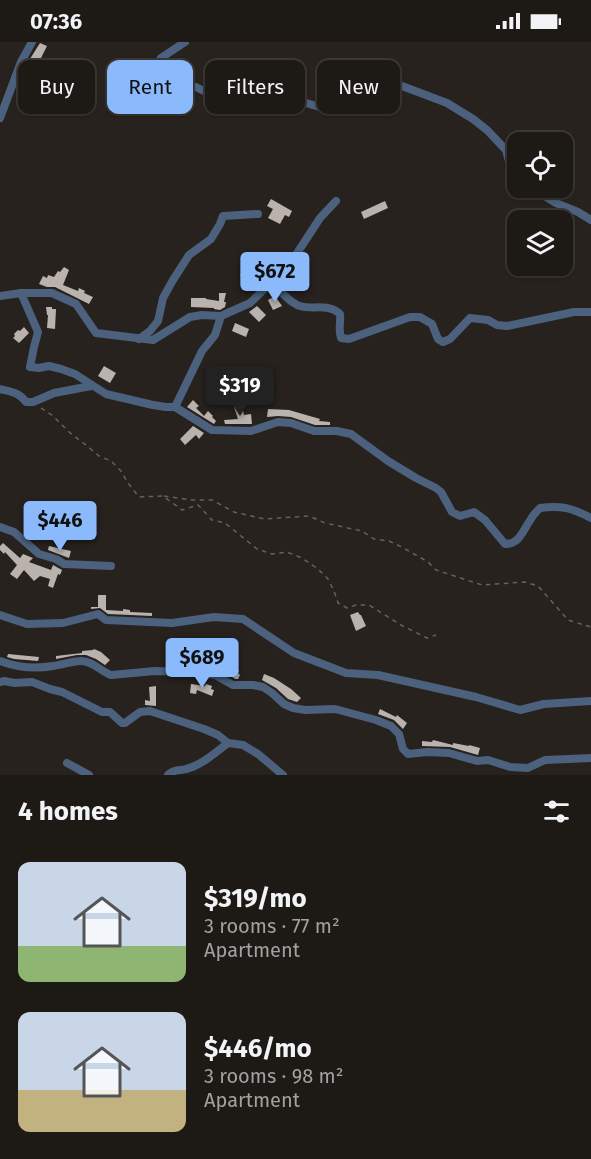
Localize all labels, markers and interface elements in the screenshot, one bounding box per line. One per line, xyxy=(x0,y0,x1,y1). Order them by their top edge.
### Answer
text: 07:36 xyxy=(30,8,82,35)
chip: Buy xyxy=(18,60,95,114)
chip: Rent xyxy=(107,60,193,114)
chip: Filters xyxy=(205,60,305,114)
chip: New xyxy=(317,60,400,114)
map controls xyxy=(507,132,573,276)
button: locate xyxy=(507,132,573,198)
button: layers xyxy=(507,210,573,276)
pin: $672 xyxy=(239,252,311,303)
text: $672 xyxy=(254,259,296,283)
pin: $319 xyxy=(204,366,276,417)
text: $319 xyxy=(219,373,261,397)
pin: $446 xyxy=(24,501,96,552)
text: $446 xyxy=(38,508,82,532)
pin: $689 xyxy=(166,638,238,689)
text: $689 xyxy=(180,645,224,669)
icon: filters xyxy=(540,795,573,828)
text: 4 homes xyxy=(18,796,118,827)
text: $319/mo xyxy=(204,883,307,914)
icon: home xyxy=(66,886,138,958)
text: 3 rooms · 77 m² xyxy=(204,914,340,938)
text: Apartment xyxy=(204,938,300,962)
text: $446/mo xyxy=(204,1033,312,1064)
icon: home xyxy=(66,1036,138,1108)
text: 3 rooms · 98 m² xyxy=(204,1064,344,1088)
text: Apartment xyxy=(204,1088,300,1112)

